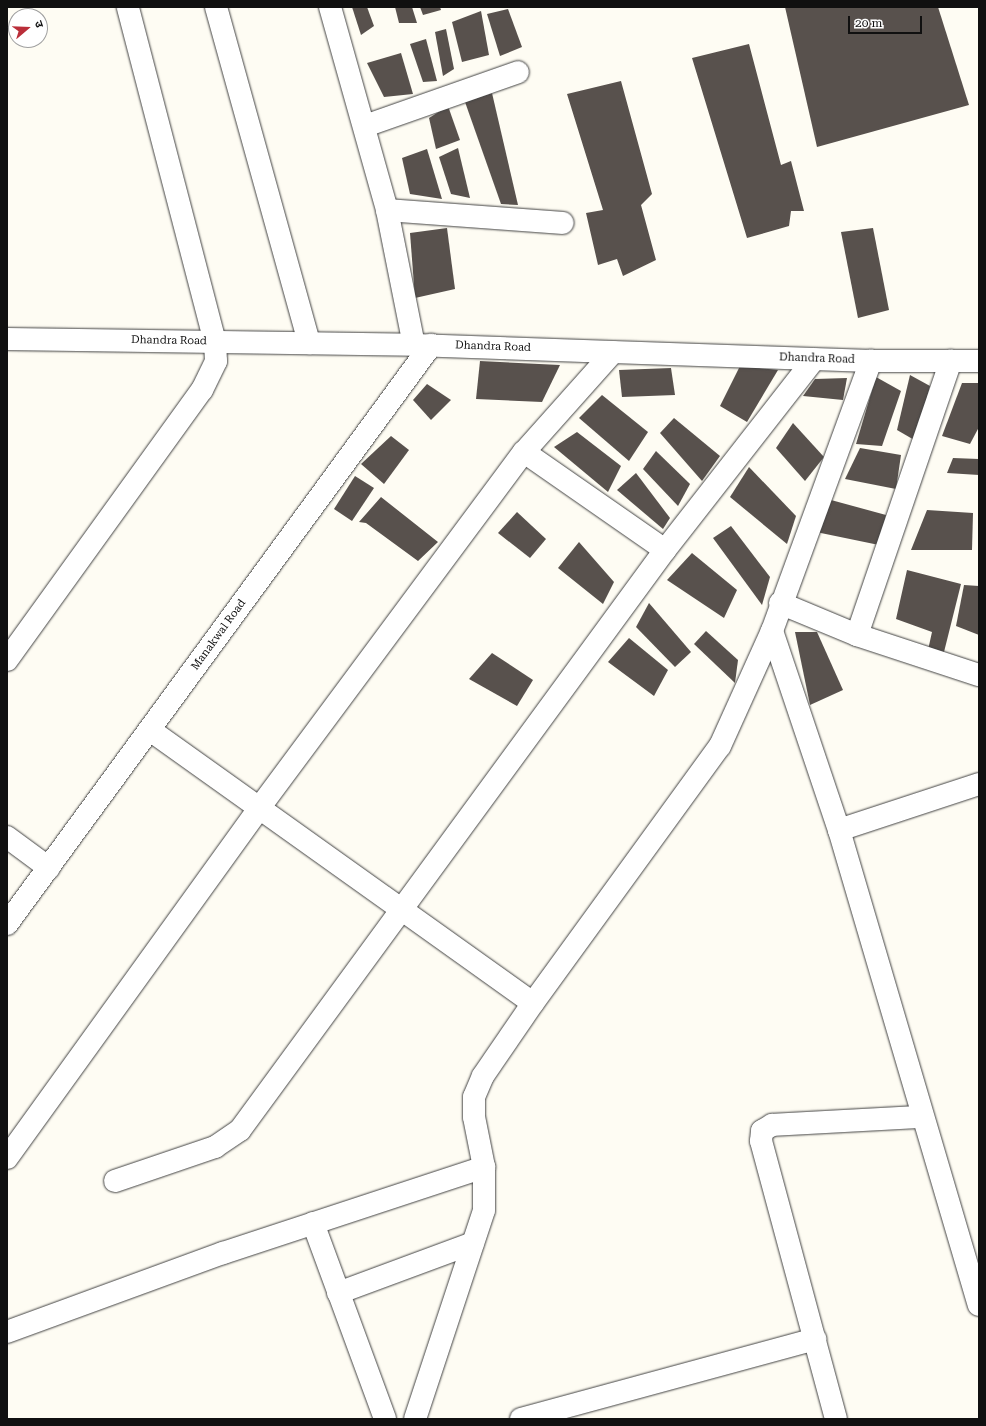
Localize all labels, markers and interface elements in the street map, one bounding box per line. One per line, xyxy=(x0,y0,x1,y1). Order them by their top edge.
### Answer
north arrow xyxy=(8,8,48,48)
scale bar xyxy=(850,8,924,34)
text: 20 m xyxy=(855,16,882,30)
text: उ xyxy=(32,19,46,29)
street label: Dhandra Road xyxy=(131,334,207,348)
street label: Dhandra Road xyxy=(455,339,531,355)
street label: Dhandra Road xyxy=(779,351,855,367)
street label: Manakwal Road xyxy=(189,597,249,673)

